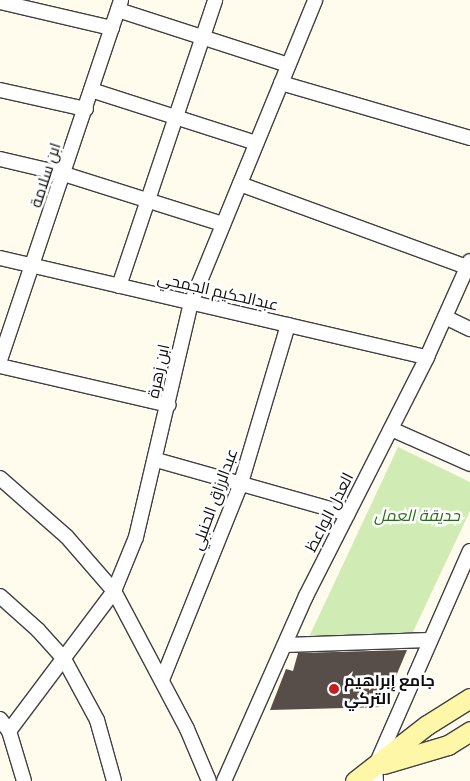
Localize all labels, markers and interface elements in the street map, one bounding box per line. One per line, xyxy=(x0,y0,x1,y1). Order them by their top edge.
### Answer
street label: ابن سلامة xyxy=(26,140,64,210)
street label: عبدالحكيم الجمحي xyxy=(156,268,280,314)
street label: ابن زهرة xyxy=(143,342,173,400)
street label: عبدالرزاق الحنبلي xyxy=(187,445,241,553)
street label: العدل الواعظ xyxy=(301,469,357,555)
park label: حديقة العمل xyxy=(374,505,460,525)
place label: جامع إبراهيم التركي xyxy=(344,670,435,708)
marker: جامع إبراهيم التركي xyxy=(328,683,340,695)

